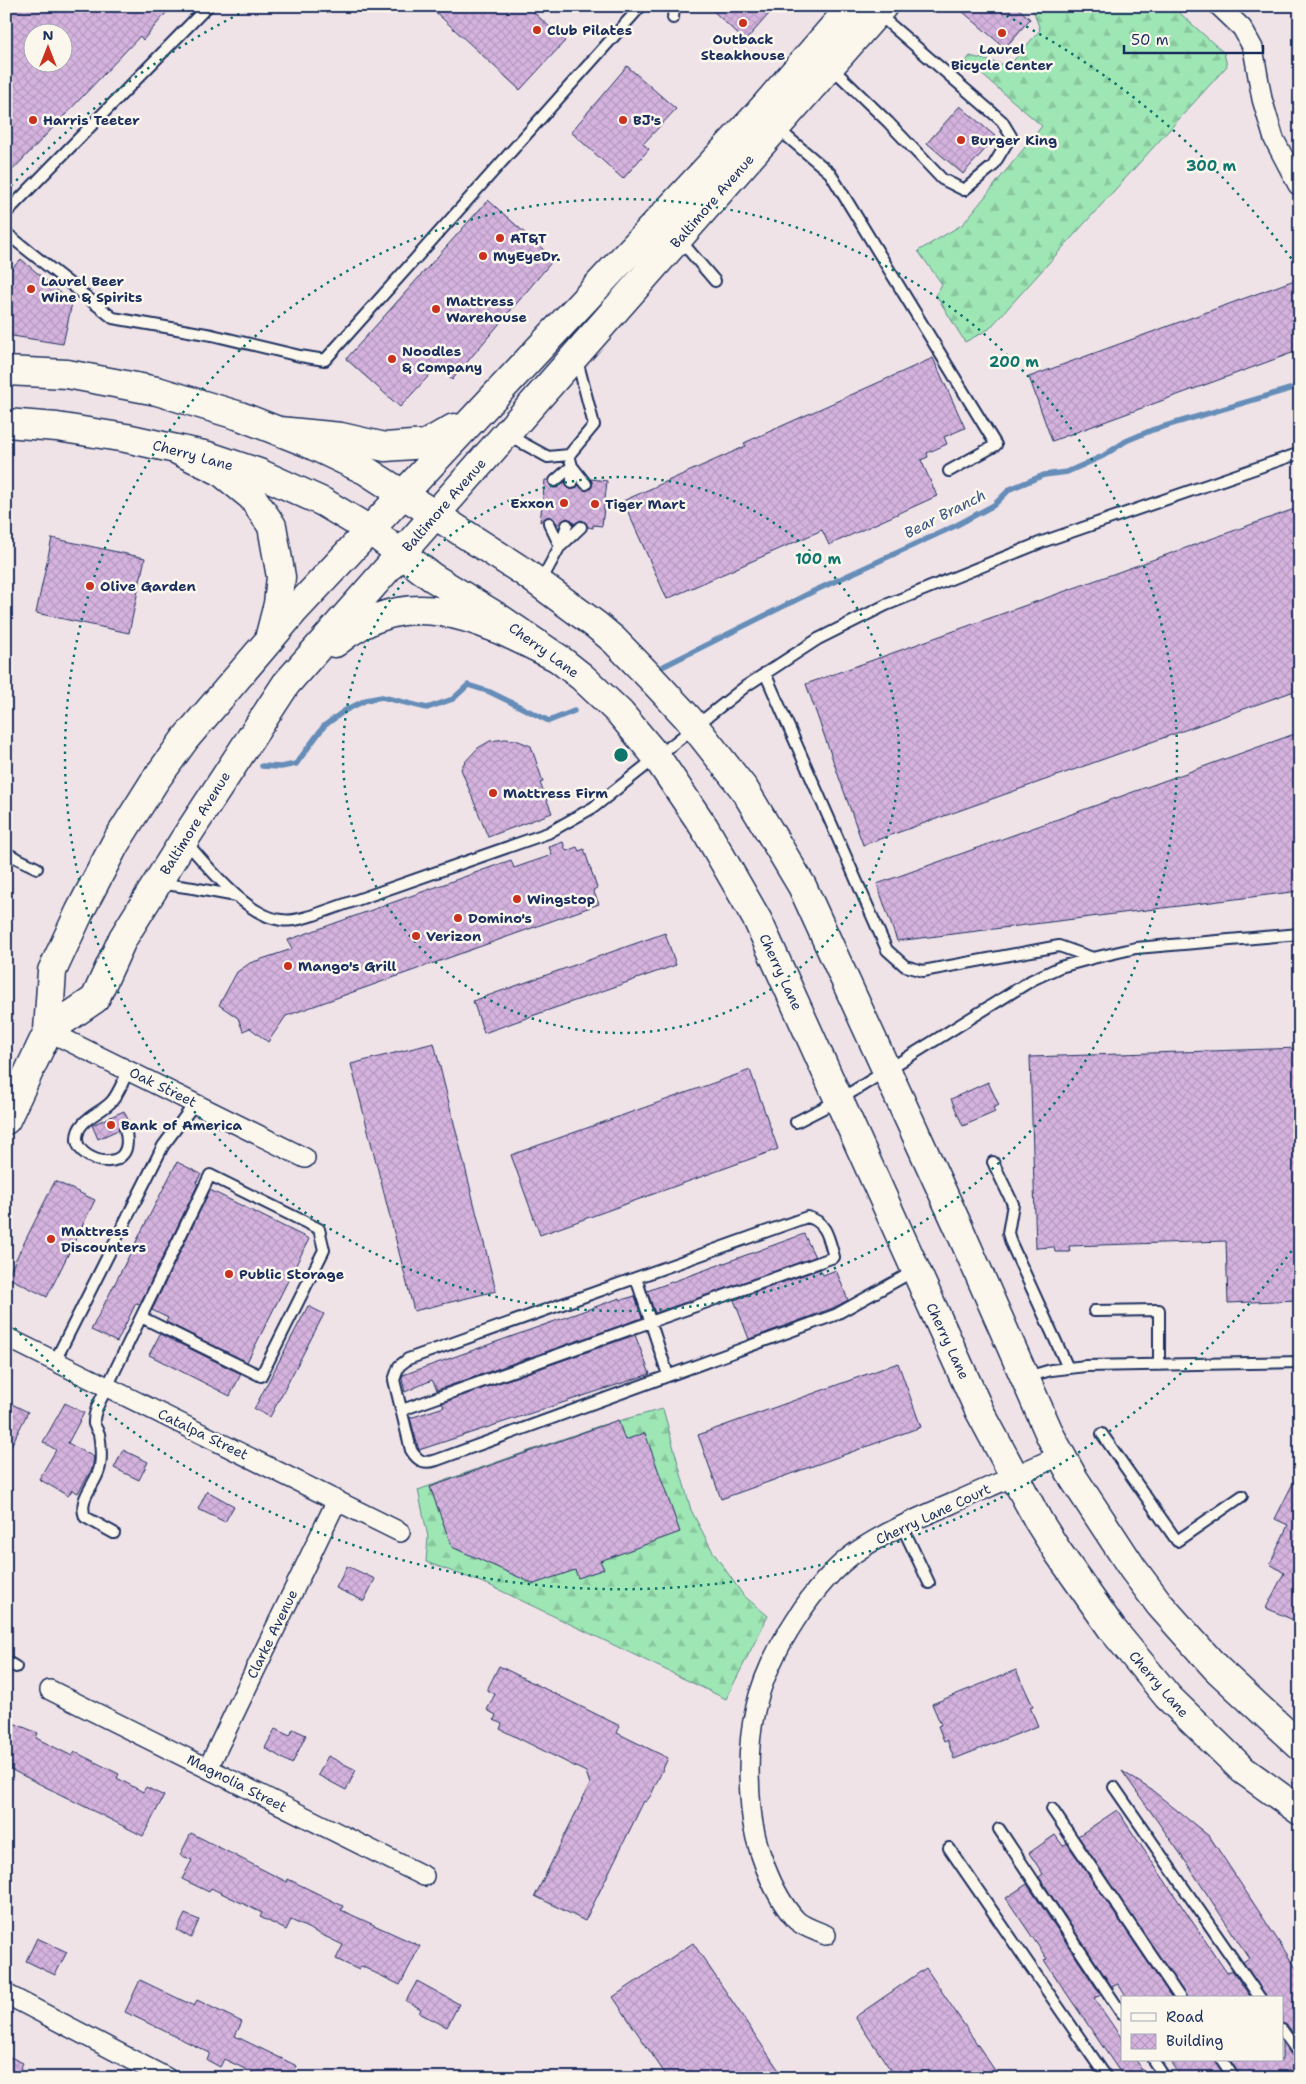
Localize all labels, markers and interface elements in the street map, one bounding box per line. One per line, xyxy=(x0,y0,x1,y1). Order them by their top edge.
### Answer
marker: Outback Steakhouse xyxy=(737,17,749,29)
place label: Club Pilates xyxy=(547,21,632,39)
north arrow xyxy=(22,22,72,72)
scale bar xyxy=(1124,22,1262,54)
marker: Club Pilates xyxy=(531,24,543,36)
text: N xyxy=(42,26,54,44)
marker: Laurel Bicycle Center xyxy=(996,27,1008,39)
place label: Outback Steakhouse xyxy=(701,30,785,64)
text: 50 m xyxy=(1131,30,1169,50)
place label: Laurel Bicycle Center xyxy=(951,40,1054,74)
place label: Harris Teeter xyxy=(43,111,140,129)
place label: BJ's xyxy=(633,111,661,129)
marker: Harris Teeter xyxy=(27,114,39,126)
marker: BJ's xyxy=(617,114,629,126)
place label: Burger King xyxy=(971,131,1057,149)
marker: Burger King xyxy=(955,134,967,146)
street label: Baltimore Avenue xyxy=(666,150,758,252)
text: 300 m xyxy=(1186,156,1236,176)
place label: AT&T xyxy=(510,229,547,247)
marker: AT&T xyxy=(494,232,506,244)
place label: MyEyeDr. xyxy=(493,247,561,265)
marker: MyEyeDr. xyxy=(477,250,489,262)
place label: Laurel Beer Wine & Spirits xyxy=(41,272,142,306)
marker: Laurel Beer Wine & Spirits xyxy=(25,283,37,295)
place label: Mattress Warehouse xyxy=(446,292,527,326)
marker: Mattress Warehouse xyxy=(430,303,442,315)
place label: Noodles & Company xyxy=(402,342,482,376)
text: 200 m xyxy=(989,352,1039,372)
marker: Noodles & Company xyxy=(386,353,398,365)
street label: Cherry Lane xyxy=(151,436,235,474)
street label: Baltimore Avenue xyxy=(398,454,490,556)
water label: Bear Branch xyxy=(901,485,989,543)
place label: Exxon xyxy=(510,494,554,512)
place label: Tiger Mart xyxy=(605,495,686,513)
marker: Exxon xyxy=(558,497,570,509)
marker: Tiger Mart xyxy=(589,498,601,510)
text: 100 m xyxy=(795,549,841,569)
place label: Olive Garden xyxy=(100,577,196,595)
marker: Olive Garden xyxy=(84,580,96,592)
street label: Cherry Lane xyxy=(505,618,583,682)
centre of rings xyxy=(612,746,630,764)
street label: Baltimore Avenue xyxy=(156,768,234,878)
place label: Mattress Firm xyxy=(503,784,608,802)
marker: Mattress Firm xyxy=(487,787,499,799)
place label: Wingstop xyxy=(527,890,595,908)
marker: Wingstop xyxy=(511,893,523,905)
place label: Domino's xyxy=(468,909,532,927)
marker: Domino's xyxy=(452,912,464,924)
place label: Verizon xyxy=(426,927,481,945)
marker: Verizon xyxy=(410,930,422,942)
street label: Cherry Lane xyxy=(755,931,807,1013)
place label: Mango's Grill xyxy=(298,957,397,975)
marker: Mango's Grill xyxy=(282,960,294,972)
street label: Oak Street xyxy=(126,1063,200,1111)
place label: Bank of America xyxy=(121,1116,243,1134)
marker: Bank of America xyxy=(105,1119,117,1131)
place label: Mattress Discounters xyxy=(61,1222,146,1256)
marker: Mattress Discounters xyxy=(45,1233,57,1245)
place label: Public Storage xyxy=(239,1265,344,1283)
marker: Public Storage xyxy=(223,1268,235,1280)
street label: Cherry Lane xyxy=(922,1300,974,1382)
street label: Catalpa Street xyxy=(155,1404,251,1464)
street label: Cherry Lane Court xyxy=(873,1480,993,1548)
street label: Clarke Avenue xyxy=(243,1586,301,1682)
street label: Cherry Lane xyxy=(1125,1647,1193,1721)
street label: Magnolia Street xyxy=(184,1750,290,1816)
legend xyxy=(1121,1996,1284,2062)
text: Road xyxy=(1166,2007,1204,2027)
text: Building xyxy=(1166,2031,1223,2051)

